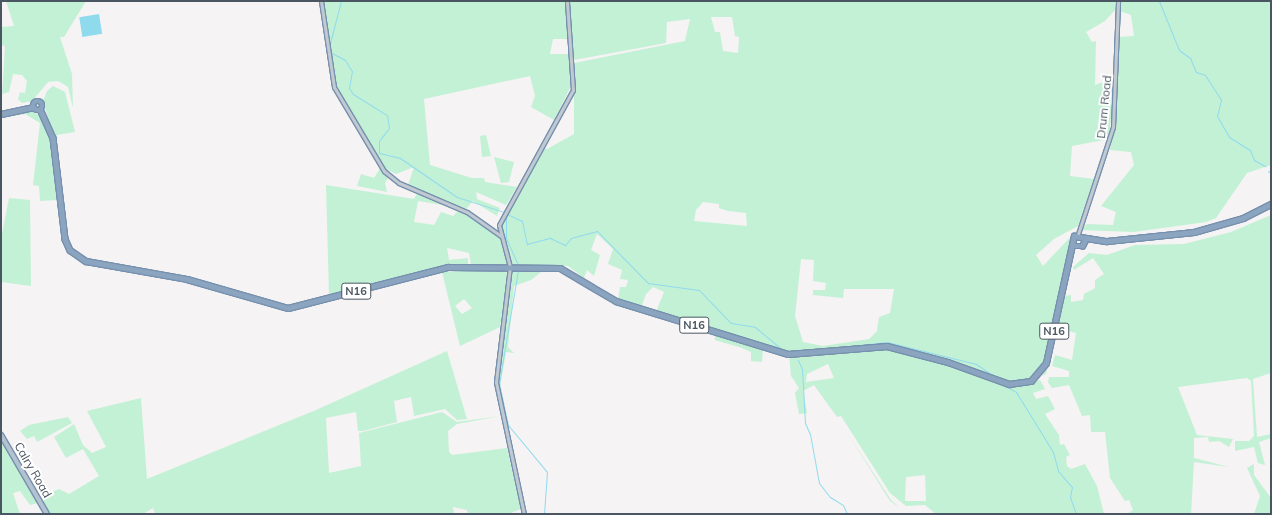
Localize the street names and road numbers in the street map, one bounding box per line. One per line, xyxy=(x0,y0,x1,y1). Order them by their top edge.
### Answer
street label: Drum Road xyxy=(1094,75,1114,139)
road number: N16 xyxy=(341,282,371,300)
road number: N16 xyxy=(679,316,709,334)
road number: N16 xyxy=(1039,322,1069,340)
street label: Calry Road xyxy=(11,440,55,500)

